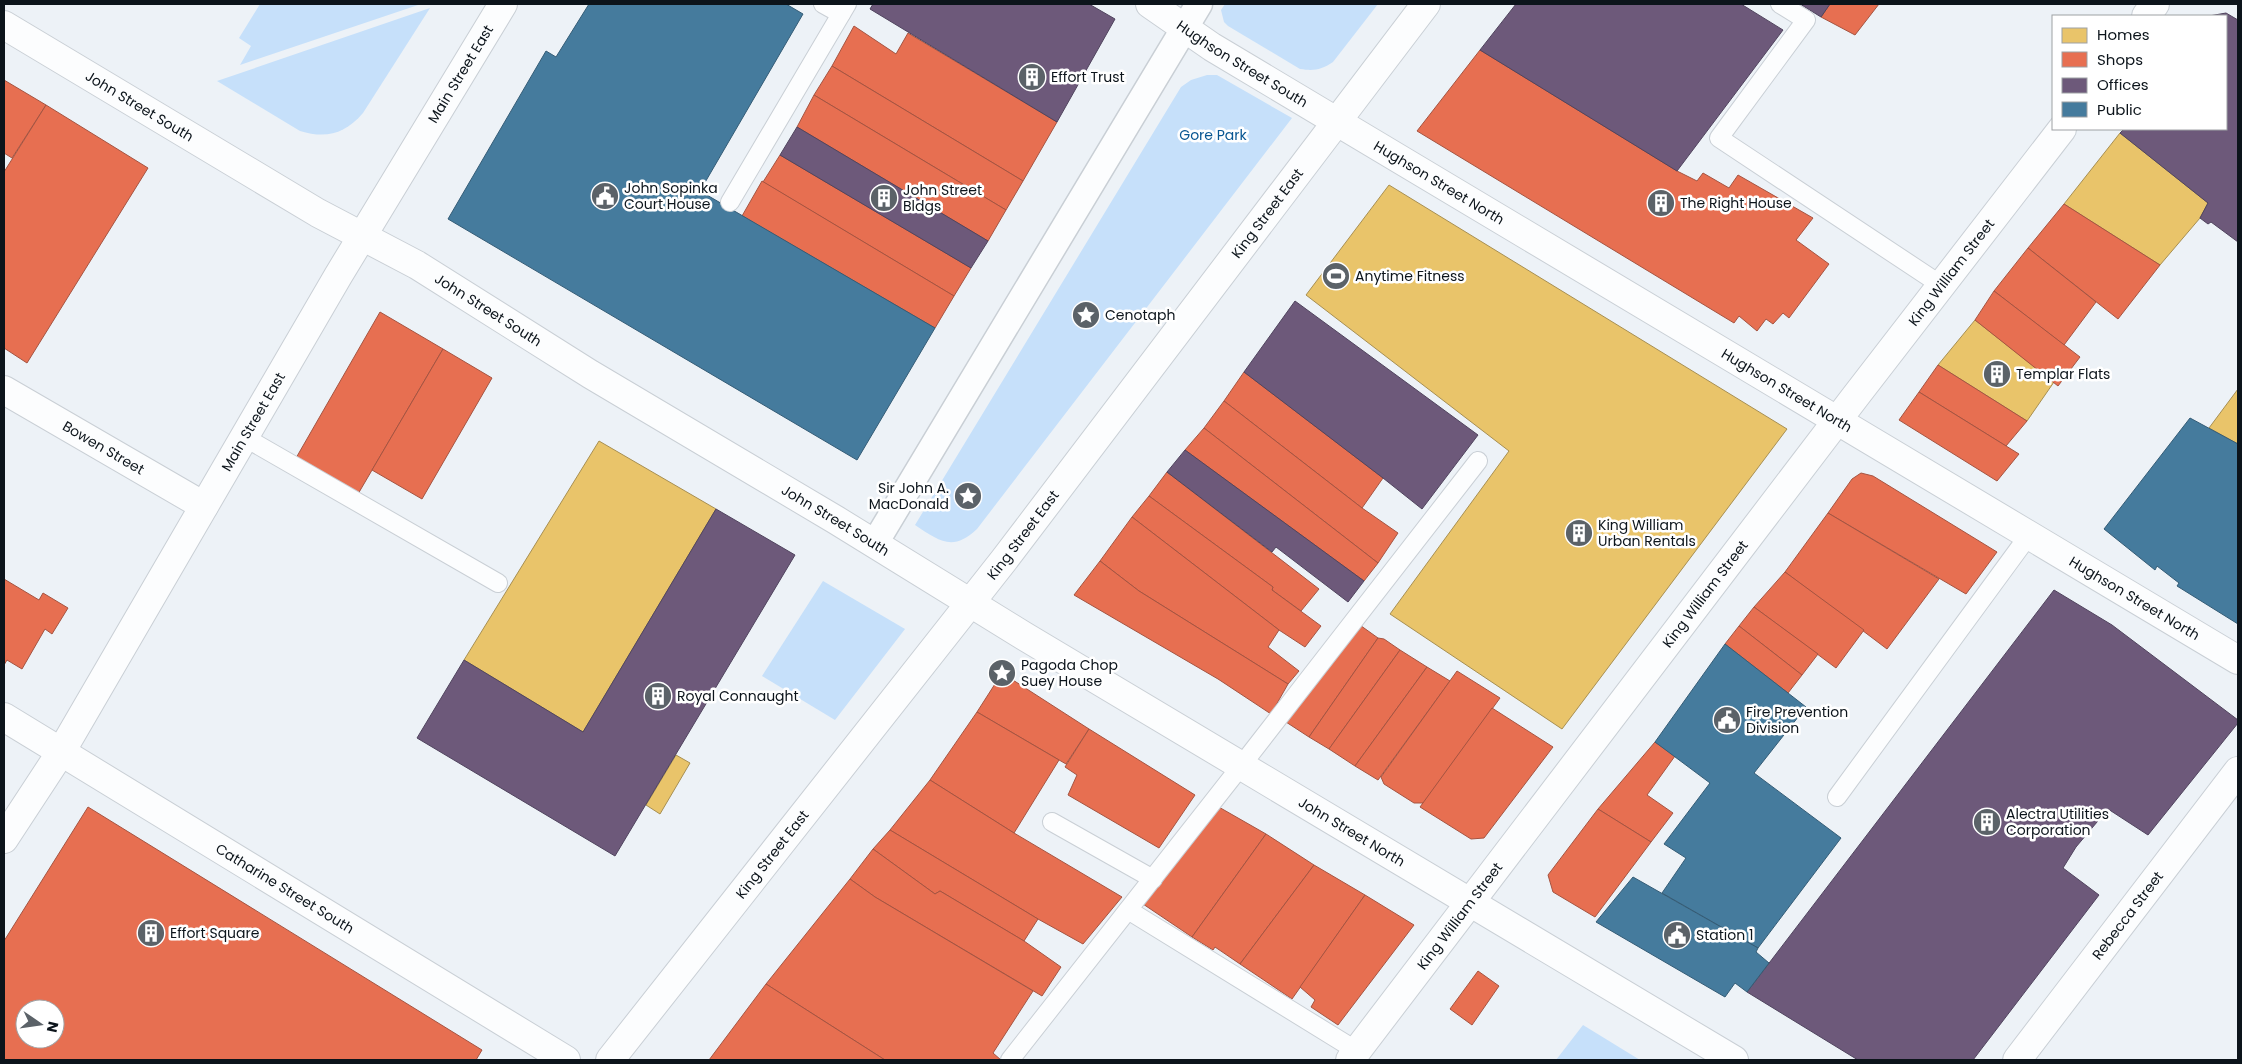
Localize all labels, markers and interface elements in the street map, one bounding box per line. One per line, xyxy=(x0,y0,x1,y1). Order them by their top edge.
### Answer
street label: Hughson Street South xyxy=(1173,15,1312,112)
legend xyxy=(2052,15,2227,130)
street label: Main Street East xyxy=(423,21,498,127)
text: Homes xyxy=(2097,24,2150,45)
text: Shops xyxy=(2097,49,2143,70)
building icon: Effort Trust xyxy=(1017,62,1047,92)
street label: John Street South xyxy=(82,66,198,146)
place label: Effort Trust xyxy=(1051,67,1125,87)
text: Offices xyxy=(2097,74,2149,95)
text: Public xyxy=(2097,99,2142,120)
park label: Gore Park xyxy=(1179,125,1248,145)
street label: Hughson Street North xyxy=(1370,136,1508,229)
street label: King Street East xyxy=(1227,164,1308,262)
place label: John Sopinka Court House xyxy=(624,178,718,214)
place label: John Street Bldgs xyxy=(903,180,982,216)
public building icon: John Sopinka Court House xyxy=(590,181,620,211)
building icon: John Street Bldgs xyxy=(869,183,899,213)
building icon: The Right House xyxy=(1646,188,1676,218)
place label: The Right House xyxy=(1680,193,1792,213)
street label: King William Street xyxy=(1904,215,1999,330)
sports icon: Anytime Fitness xyxy=(1321,261,1351,291)
place label: Anytime Fitness xyxy=(1355,266,1465,286)
street label: John Street South xyxy=(431,269,546,351)
place icon: Cenotaph xyxy=(1071,300,1101,330)
place label: Cenotaph xyxy=(1105,305,1175,325)
street label: Hughson Street North xyxy=(1718,344,1856,437)
building icon: Templar Flats xyxy=(1982,359,2012,389)
place label: Templar Flats xyxy=(2016,364,2110,384)
street label: Main Street East xyxy=(216,369,290,475)
street label: Bowen Street xyxy=(59,416,148,479)
place label: Sir John A. MacDonald xyxy=(869,478,949,514)
street label: John Street South xyxy=(778,480,893,561)
place icon: Sir John A. MacDonald xyxy=(953,481,983,511)
street label: King Street East xyxy=(982,486,1064,584)
place label: King William Urban Rentals xyxy=(1598,515,1696,551)
building icon: King William Urban Rentals xyxy=(1564,518,1594,548)
street label: King William Street xyxy=(1658,536,1752,652)
street label: Hughson Street North xyxy=(2065,551,2204,645)
place label: Pagoda Chop Suey House xyxy=(1021,655,1118,691)
place icon: Pagoda Chop Suey House xyxy=(987,658,1017,688)
building icon: Royal Connaught xyxy=(643,681,673,711)
place label: Royal Connaught xyxy=(677,686,799,706)
place label: Fire Prevention Division xyxy=(1746,702,1848,738)
public building icon: Fire Prevention Division xyxy=(1712,705,1742,735)
street label: John Street North xyxy=(1295,792,1409,871)
place label: Alectra Utilities Corporation xyxy=(2006,804,2109,840)
street label: King Street East xyxy=(731,806,813,903)
building icon: Alectra Utilities Corporation xyxy=(1972,807,2002,837)
street label: Catharine Street South xyxy=(212,838,358,938)
street label: King William Street xyxy=(1412,858,1507,974)
street label: Rebecca Street xyxy=(2087,867,2168,964)
building icon: Effort Square xyxy=(136,918,166,948)
public building icon: Station 1 xyxy=(1662,920,1692,950)
place label: Effort Square xyxy=(170,923,260,943)
place label: Station 1 xyxy=(1696,925,1753,945)
north arrow xyxy=(15,999,65,1049)
text: N xyxy=(42,1020,64,1034)

